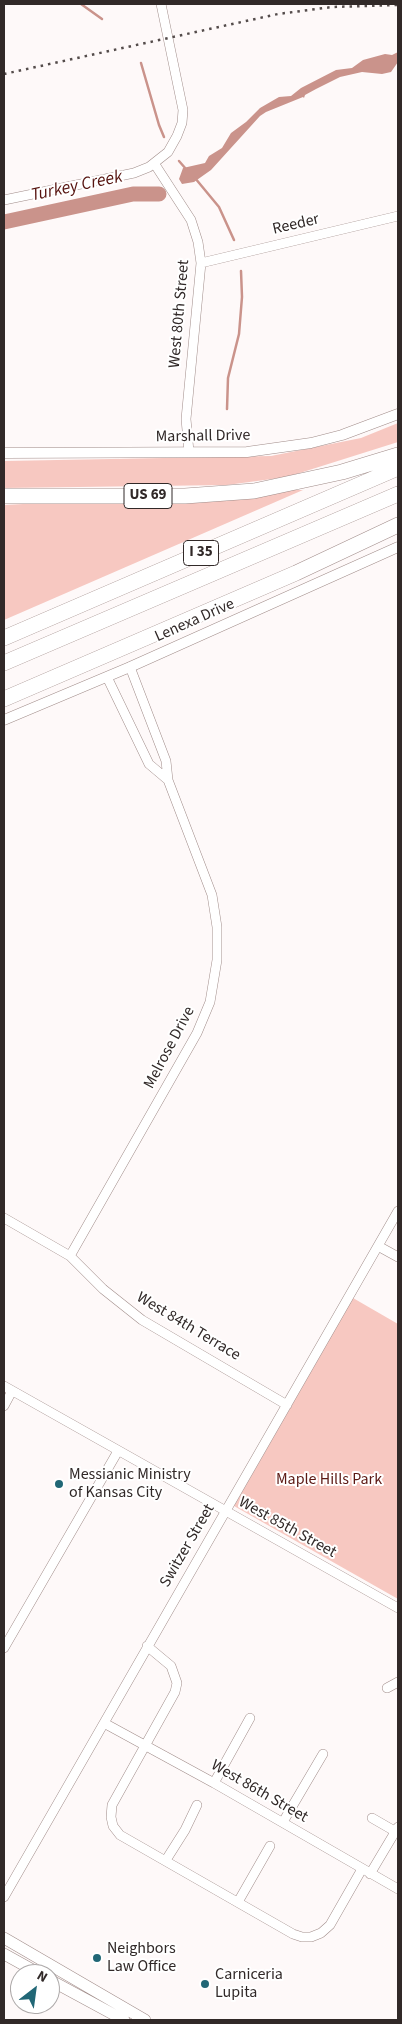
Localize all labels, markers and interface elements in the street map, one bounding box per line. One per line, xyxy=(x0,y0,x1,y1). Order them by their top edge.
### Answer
water label: Turkey Creek xyxy=(29,167,125,207)
street label: Reeder xyxy=(271,210,321,240)
street label: West 80th Street xyxy=(166,259,194,369)
street label: Marshall Drive xyxy=(155,427,251,447)
road number: US 69 xyxy=(124,484,172,508)
road number: I 35 xyxy=(184,540,218,566)
street label: Lenexa Drive xyxy=(152,595,238,647)
street label: Melrose Drive xyxy=(140,1004,200,1092)
street label: West 84th Terrace xyxy=(133,1288,243,1366)
place label: Messianic Ministry of Kansas City xyxy=(69,1465,191,1503)
park label: Maple Hills Park xyxy=(276,1470,382,1490)
marker: Messianic Ministry of Kansas City xyxy=(53,1478,65,1490)
street label: West 85th Street xyxy=(235,1493,339,1563)
street label: Switzer Street xyxy=(156,1501,220,1591)
street label: West 86th Street xyxy=(207,1756,311,1828)
place label: Neighbors Law Office xyxy=(107,1939,176,1977)
marker: Neighbors Law Office xyxy=(91,1952,103,1964)
north arrow xyxy=(10,1964,60,2014)
place label: Carniceria Lupita xyxy=(215,1965,283,2003)
text: N xyxy=(33,1966,51,1988)
marker: Carniceria Lupita xyxy=(199,1978,211,1990)

